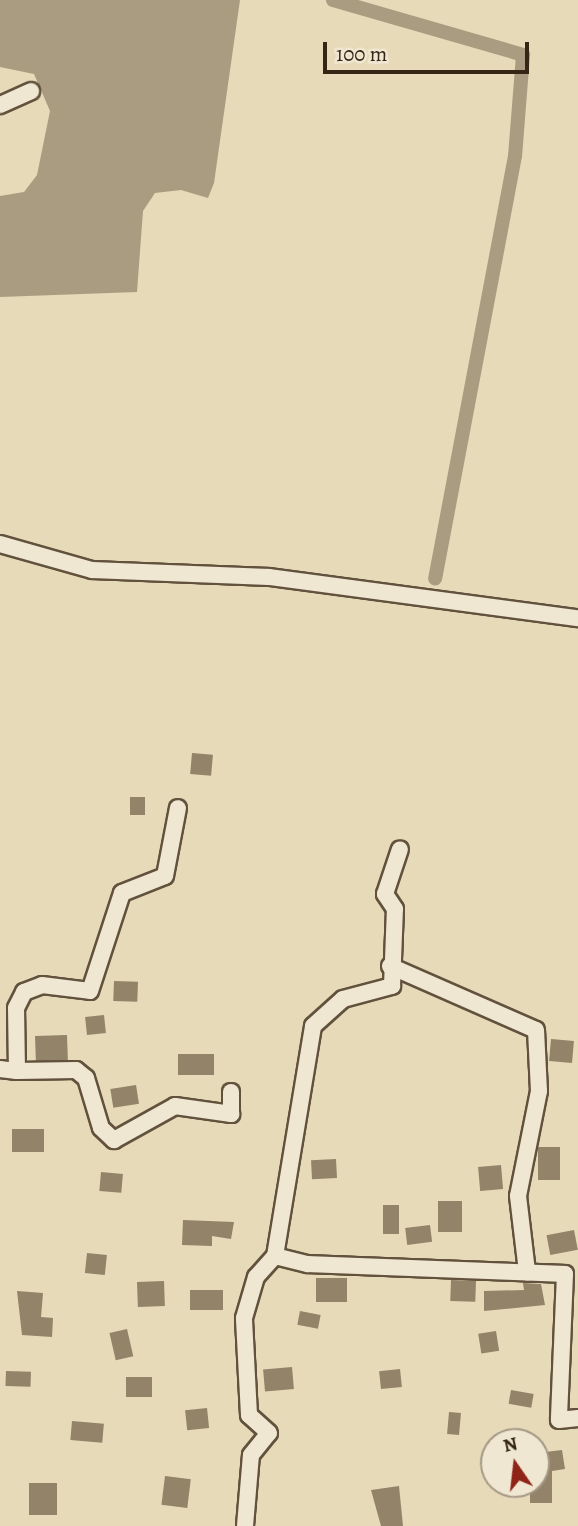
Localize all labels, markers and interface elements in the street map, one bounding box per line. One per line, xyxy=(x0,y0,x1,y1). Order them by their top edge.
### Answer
scale bar xyxy=(326,28,532,72)
text: 100 m xyxy=(336,40,387,68)
north arrow xyxy=(480,1428,550,1498)
text: N xyxy=(501,1430,520,1459)

